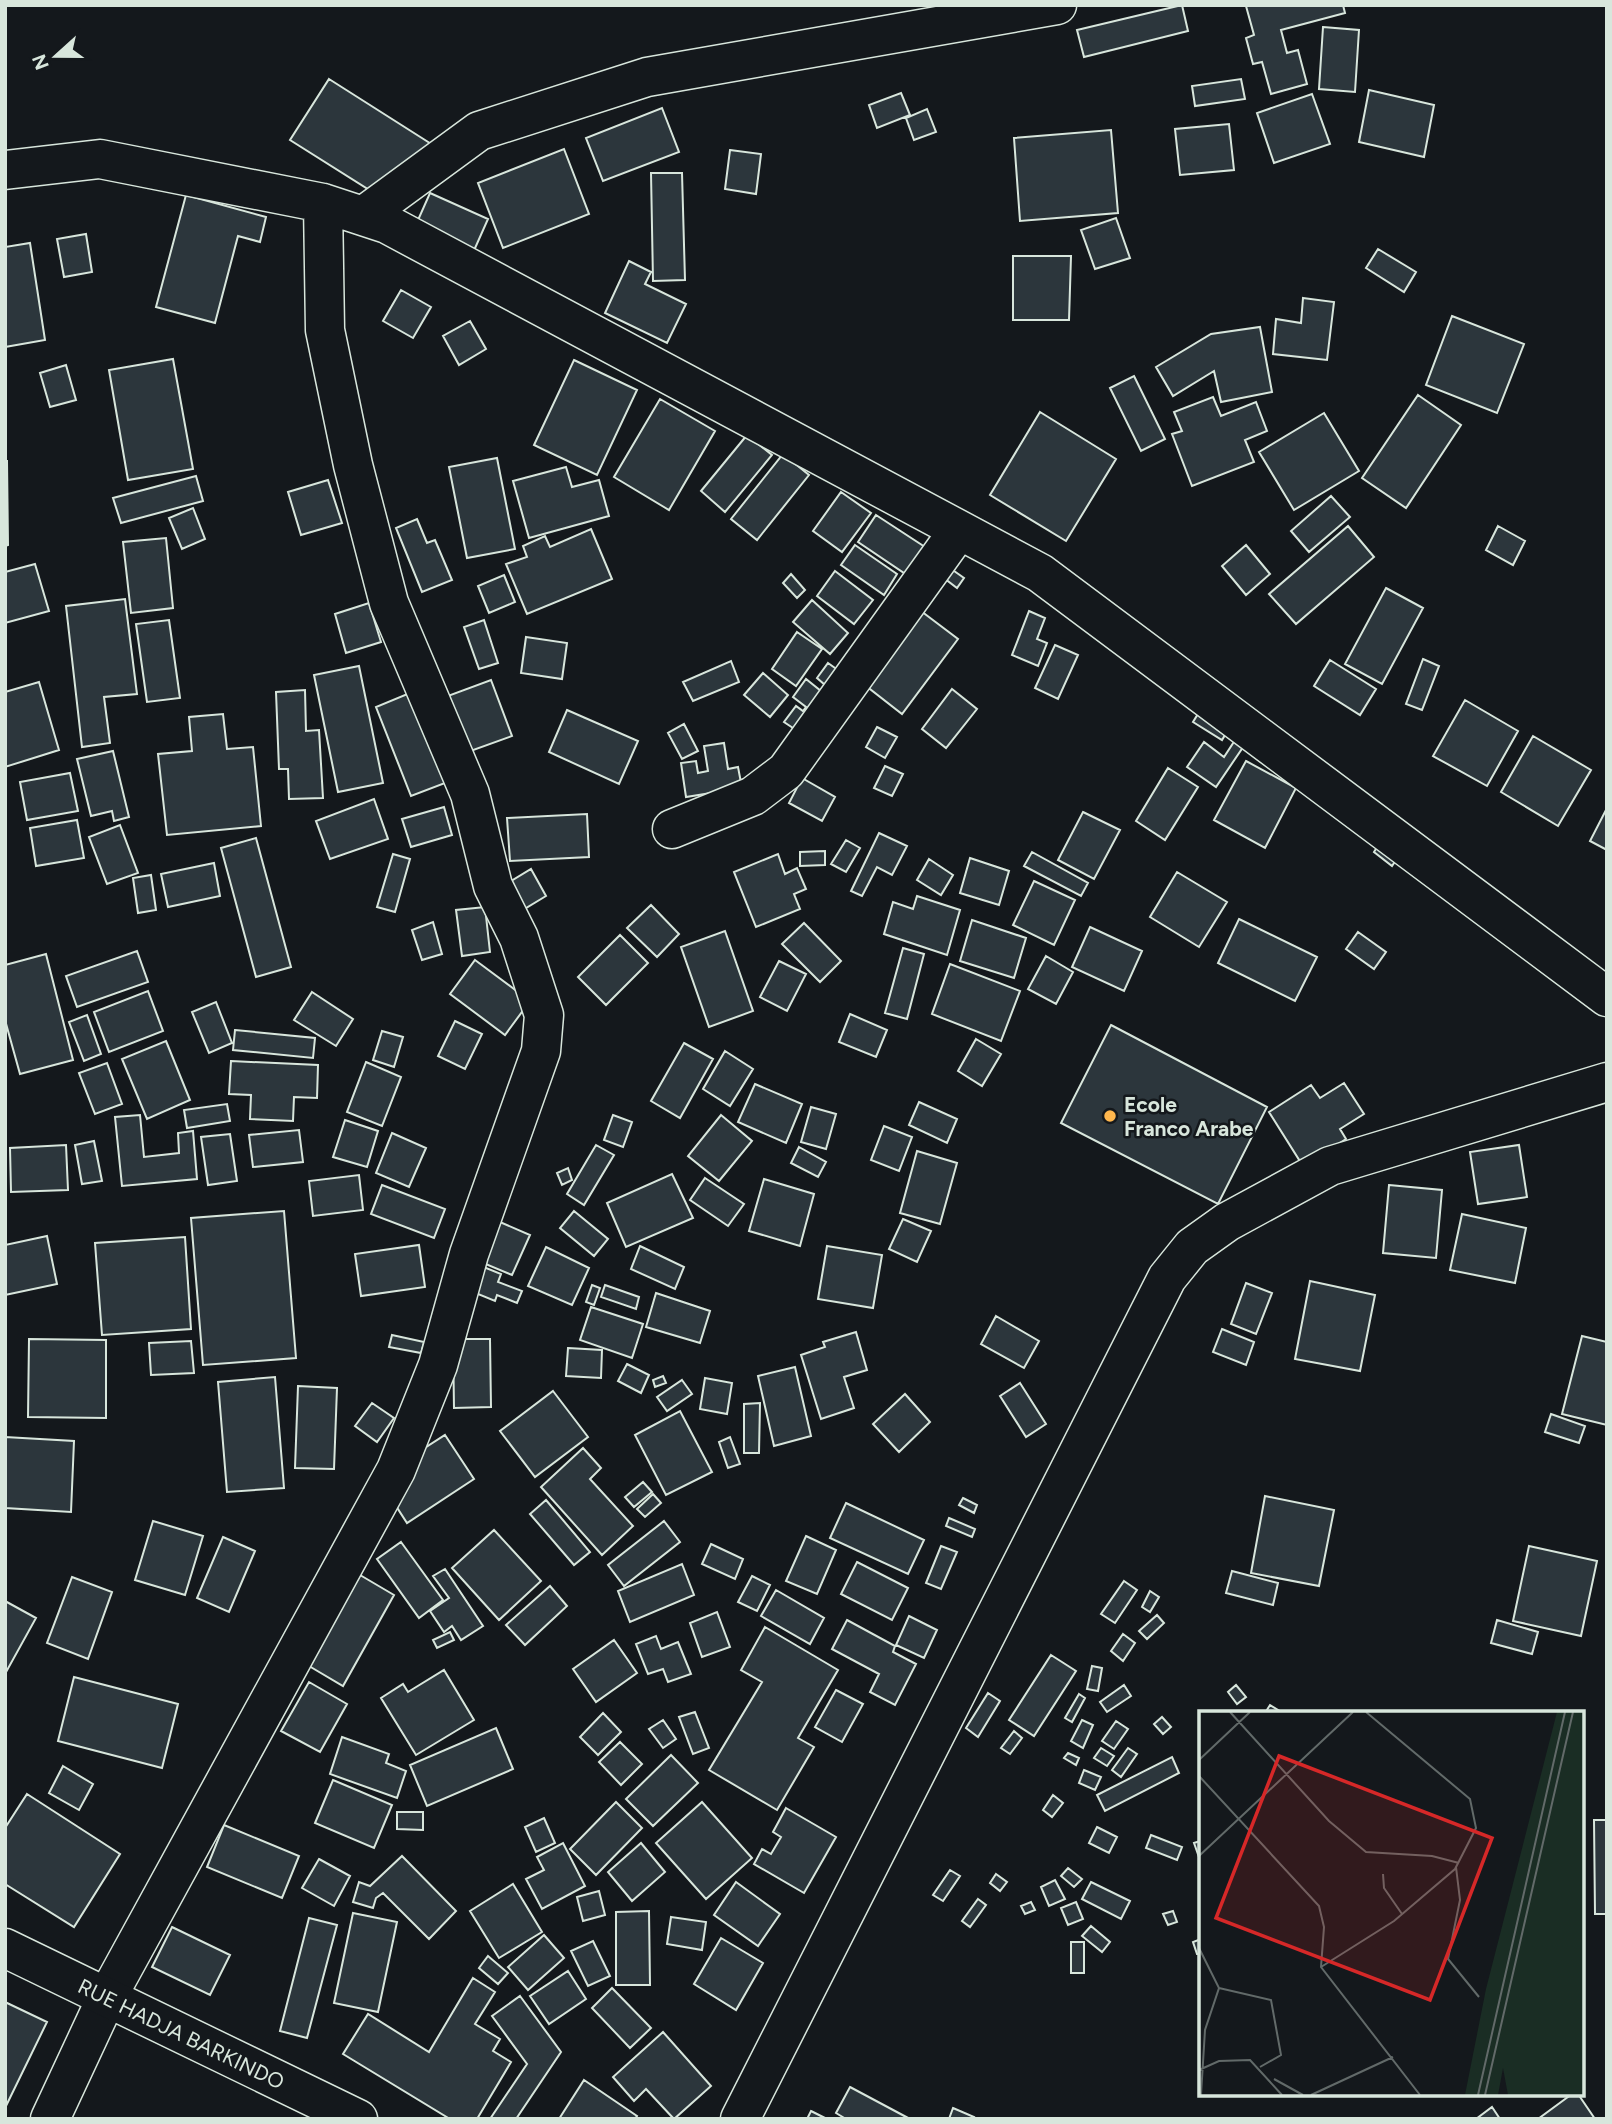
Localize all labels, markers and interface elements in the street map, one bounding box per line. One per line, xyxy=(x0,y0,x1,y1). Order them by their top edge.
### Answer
north arrow xyxy=(21,21,91,91)
text: N xyxy=(27,51,54,73)
place label: Ecole Franco Arabe xyxy=(1124,1092,1254,1141)
marker: Ecole Franco Arabe xyxy=(1102,1108,1118,1124)
inset map xyxy=(1199,1711,1584,2096)
street label: RUE HADJA BARKINDO xyxy=(74,1973,289,2094)

